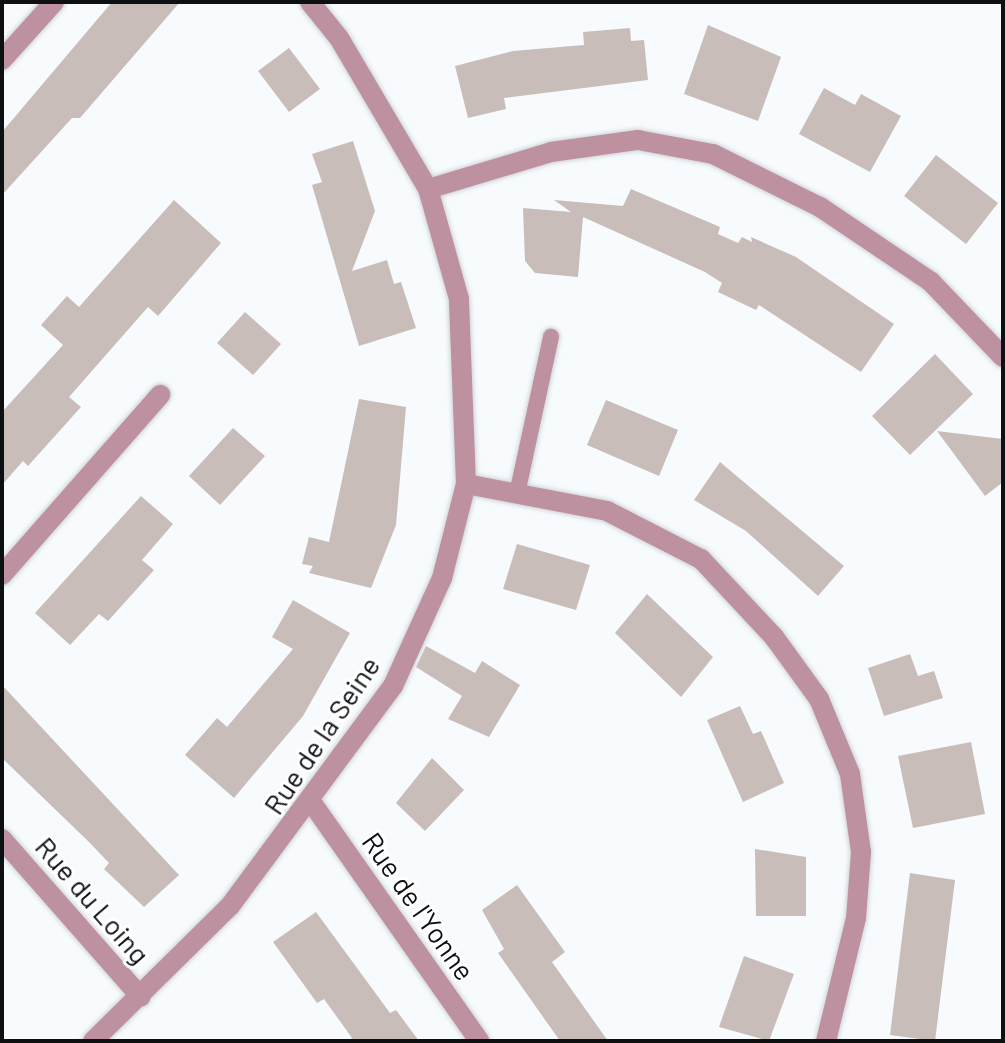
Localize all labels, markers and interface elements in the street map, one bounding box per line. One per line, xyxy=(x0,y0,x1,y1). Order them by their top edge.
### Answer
street label: Rue de la Seine xyxy=(256,650,386,820)
street label: Rue de l'Yonne xyxy=(356,826,482,986)
street label: Rue du Loing xyxy=(29,830,157,970)

